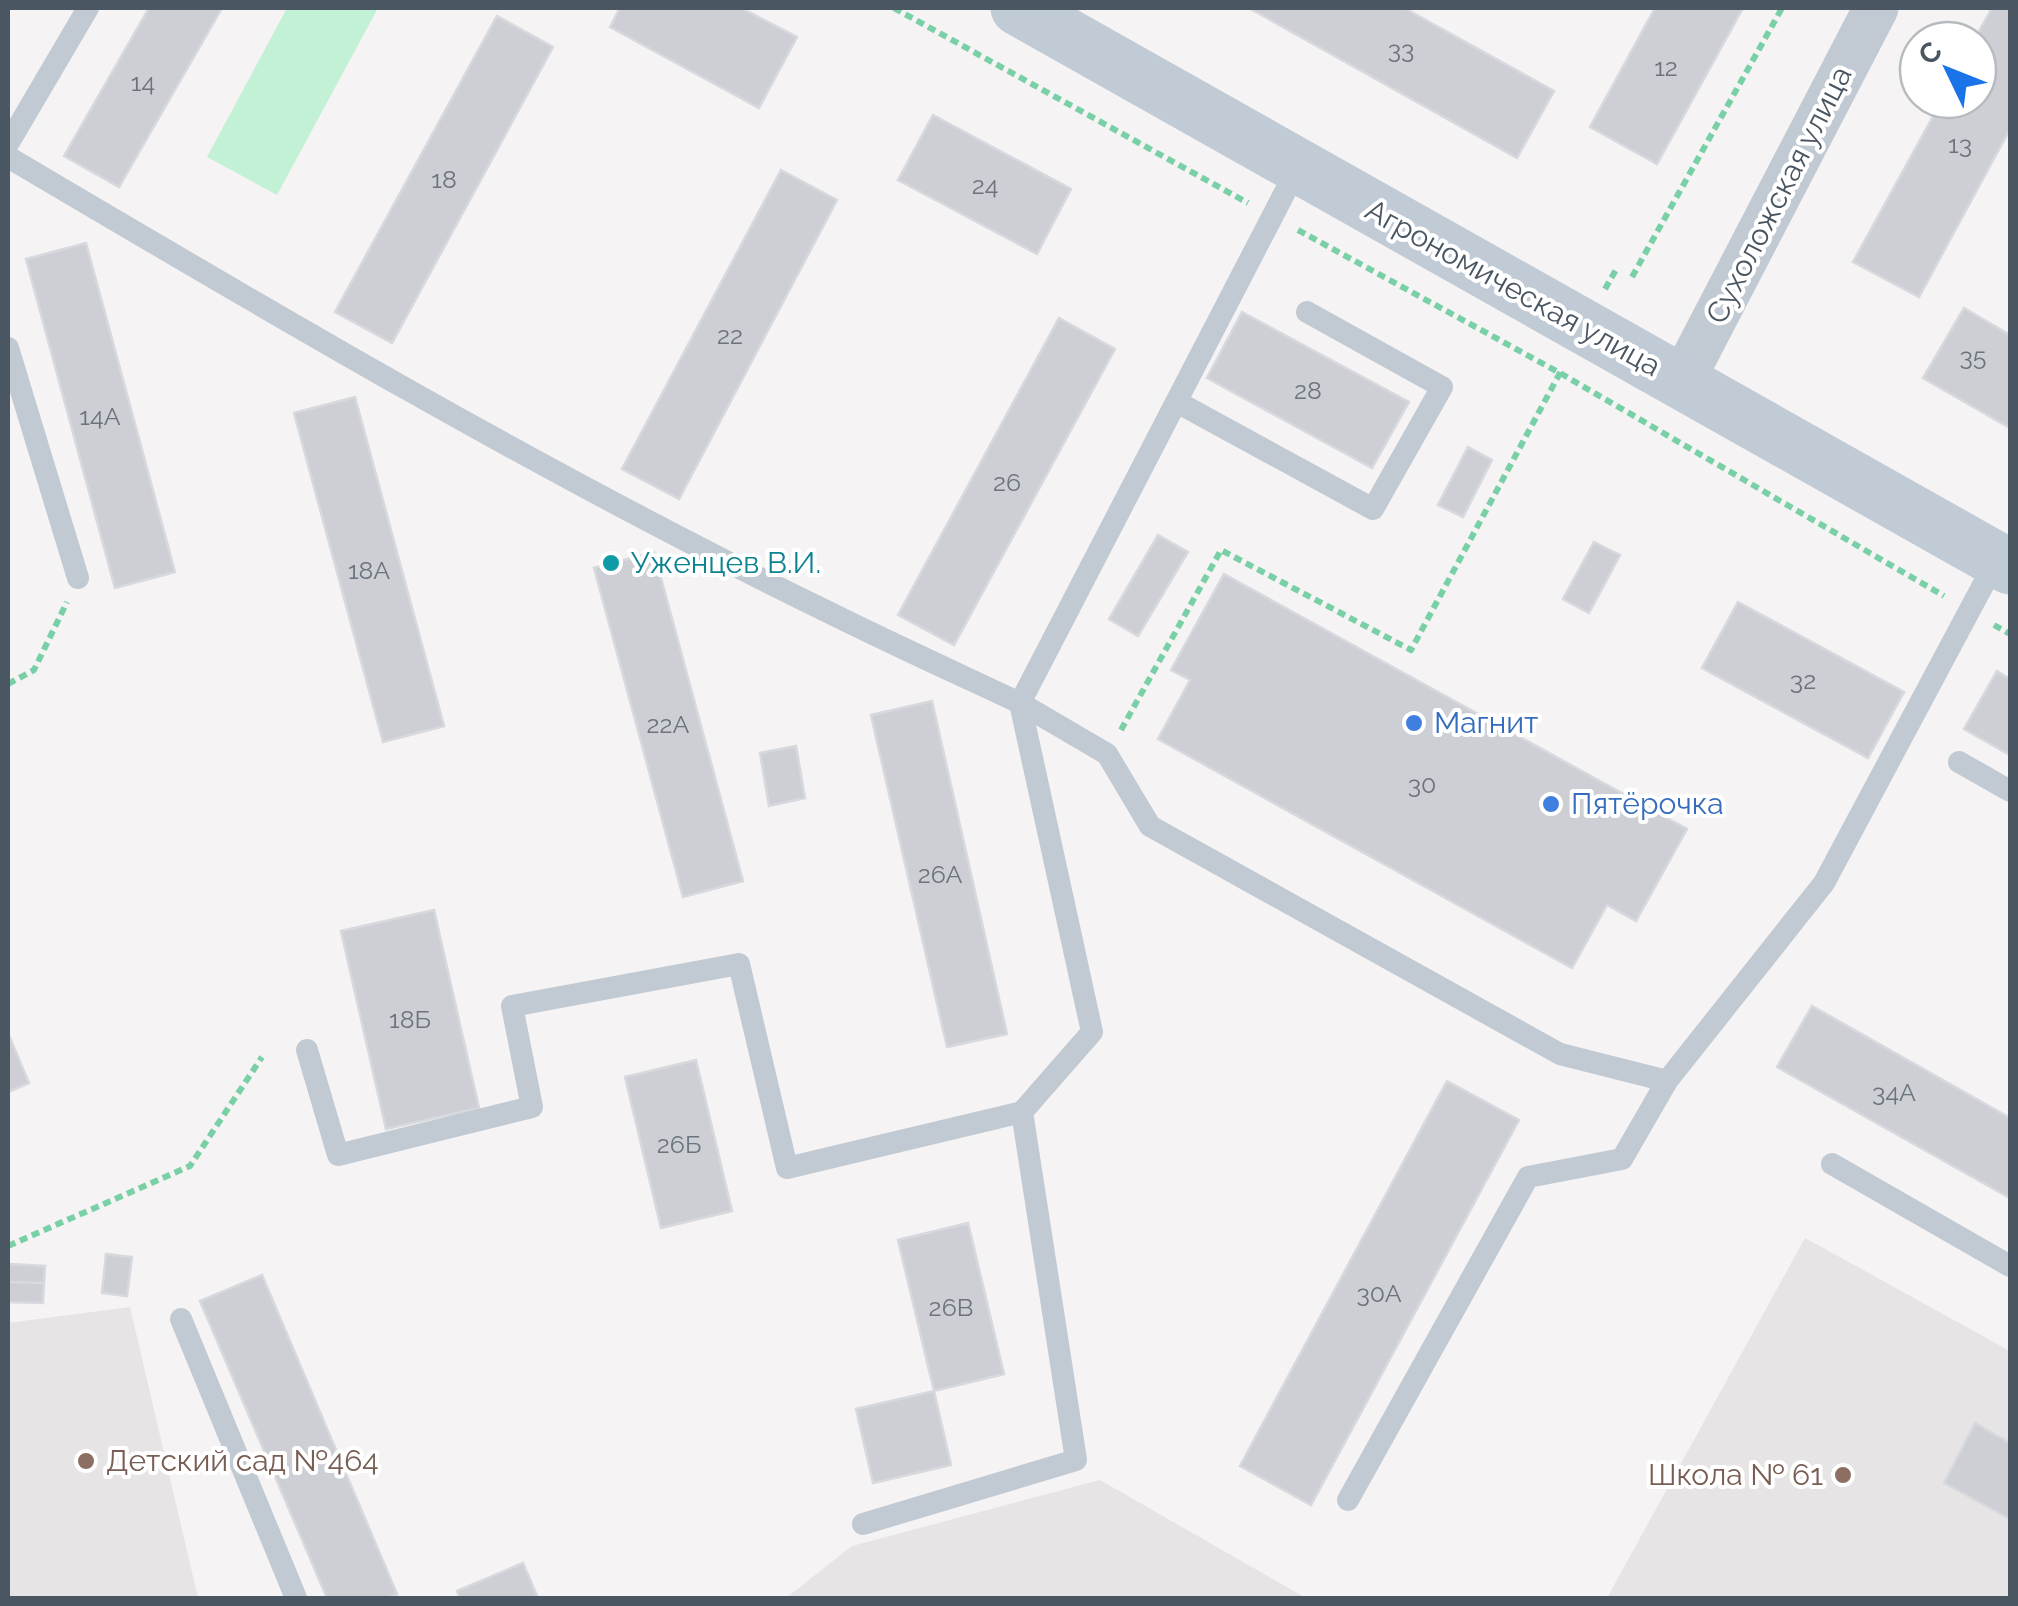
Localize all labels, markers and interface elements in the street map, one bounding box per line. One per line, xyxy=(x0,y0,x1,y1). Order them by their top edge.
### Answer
north arrow xyxy=(1898,20,1998,120)
house number: 33 xyxy=(1388,34,1414,64)
text: С xyxy=(1911,35,1949,72)
house number: 12 xyxy=(1654,52,1678,82)
street label: Сухоложская улица xyxy=(1698,60,1859,329)
house number: 14 xyxy=(131,67,155,97)
house number: 13 xyxy=(1948,129,1972,159)
house number: 18 xyxy=(431,164,457,194)
house number: 24 xyxy=(972,170,998,200)
street label: Агрономическая улица xyxy=(1360,192,1667,383)
house number: 22 xyxy=(717,320,743,350)
house number: 35 xyxy=(1960,341,1986,371)
house number: 28 xyxy=(1294,375,1322,405)
house number: 14А xyxy=(79,401,121,431)
house number: 26 xyxy=(993,467,1021,497)
place label: Уженцев В.И. xyxy=(631,545,821,580)
marker: Уженцев В.И. xyxy=(600,552,622,574)
house number: 18А xyxy=(348,555,390,585)
house number: 32 xyxy=(1790,665,1816,695)
place label: Магнит xyxy=(1434,705,1538,740)
house number: 22А xyxy=(647,709,690,739)
marker: Магнит xyxy=(1403,712,1425,734)
house number: 30 xyxy=(1408,769,1436,799)
place label: Пятёрочка xyxy=(1571,786,1724,821)
marker: Пятёрочка xyxy=(1540,793,1562,815)
house number: 26А xyxy=(918,859,962,889)
house number: 18Б xyxy=(389,1004,431,1034)
house number: 34А xyxy=(1872,1077,1916,1107)
house number: 26Б xyxy=(657,1129,701,1159)
house number: 30А xyxy=(1356,1278,1402,1308)
house number: 26В xyxy=(929,1292,973,1322)
place label: Детский сад №464 xyxy=(106,1443,379,1478)
marker: Детский сад №464 xyxy=(75,1450,97,1472)
place label: Школа № 61 xyxy=(1648,1457,1823,1492)
marker: Школа № 61 xyxy=(1832,1464,1854,1486)

